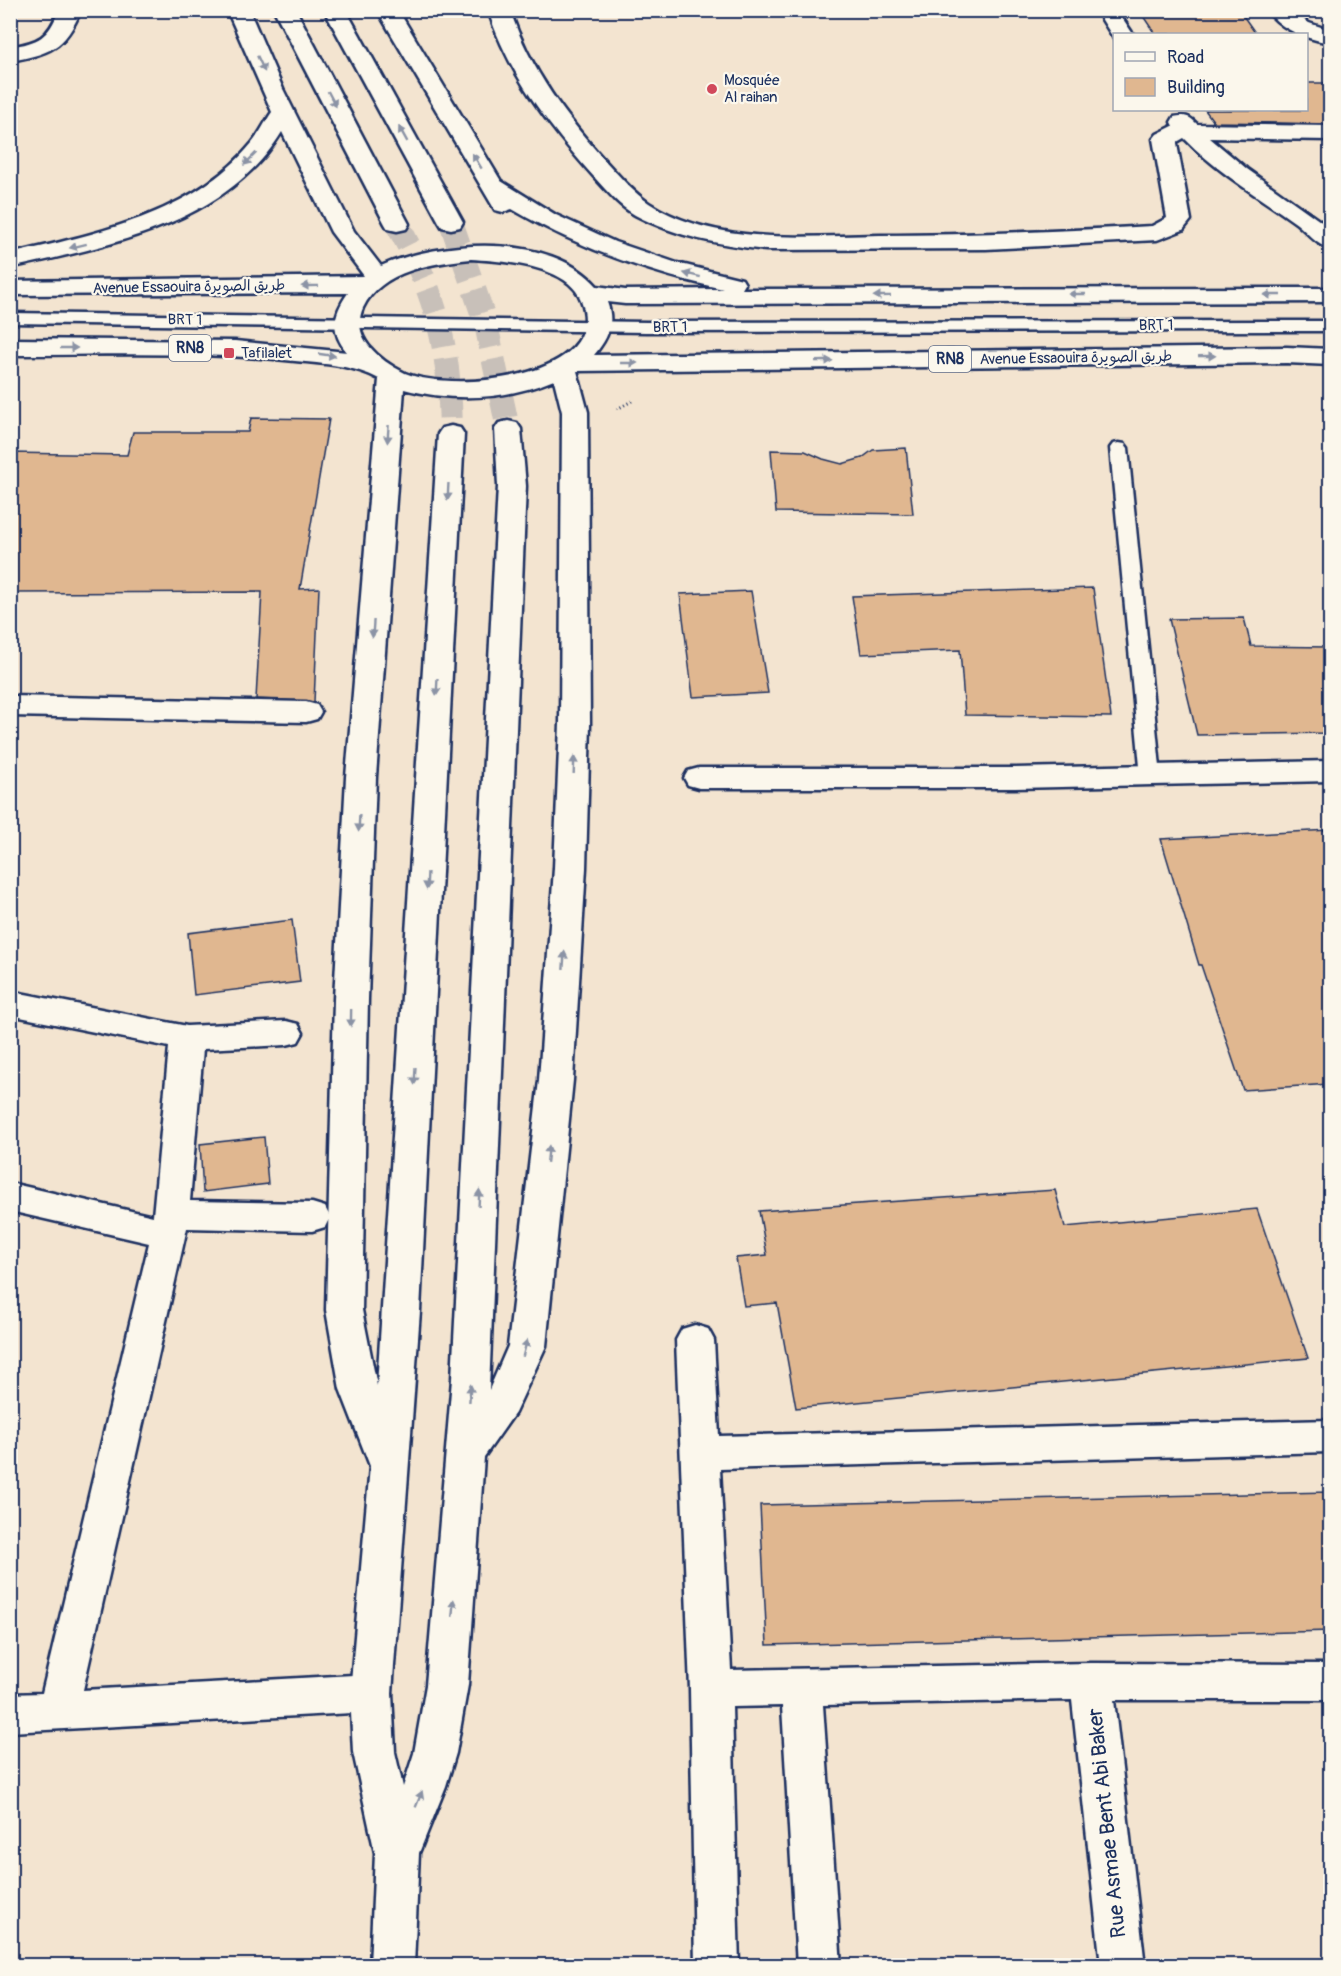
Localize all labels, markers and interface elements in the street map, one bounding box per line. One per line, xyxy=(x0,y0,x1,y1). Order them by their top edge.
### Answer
legend xyxy=(1113,33,1308,111)
text: Road xyxy=(1167,46,1204,69)
one-way arrow xyxy=(256,56,265,73)
place label: Mosquée Al raihan xyxy=(724,71,780,107)
text: Building xyxy=(1167,76,1225,99)
marker: Mosquée Al raihan xyxy=(705,82,719,96)
one-way arrow xyxy=(327,91,336,108)
one-way arrow xyxy=(397,126,408,142)
one-way arrow xyxy=(243,152,257,167)
one-way arrow xyxy=(472,153,483,169)
one-way arrow xyxy=(68,241,87,251)
one-way arrow xyxy=(683,269,701,279)
street label: Avenue Essaouira طريق الصويرة xyxy=(92,276,286,298)
one-way arrow xyxy=(300,281,319,291)
one-way arrow xyxy=(1068,289,1087,299)
one-way arrow xyxy=(1263,290,1282,300)
one-way arrow xyxy=(873,291,892,301)
street label: BRT 1 xyxy=(168,310,202,330)
street label: BRT 1 xyxy=(1139,316,1173,335)
street label: BRT 1 xyxy=(653,318,687,337)
road number: RN8 xyxy=(169,335,211,361)
one-way arrow xyxy=(59,343,78,353)
place label: Tafilalet xyxy=(241,344,293,363)
marker: Tafilalet xyxy=(222,346,236,360)
road number: RN8 xyxy=(929,346,971,372)
street label: Avenue Essaouira طريق الصويرة xyxy=(979,347,1173,369)
one-way arrow xyxy=(317,351,336,360)
one-way arrow xyxy=(1198,351,1217,361)
one-way arrow xyxy=(814,356,833,366)
one-way arrow xyxy=(619,358,638,368)
one-way arrow xyxy=(383,425,392,444)
one-way arrow xyxy=(443,482,452,501)
one-way arrow xyxy=(368,619,377,638)
one-way arrow xyxy=(433,677,442,696)
one-way arrow xyxy=(569,756,578,775)
one-way arrow xyxy=(355,814,364,833)
one-way arrow xyxy=(422,872,431,891)
one-way arrow xyxy=(559,950,568,969)
one-way arrow xyxy=(346,1009,356,1028)
one-way arrow xyxy=(411,1067,420,1086)
one-way arrow xyxy=(543,1145,553,1164)
one-way arrow xyxy=(474,1188,483,1207)
one-way arrow xyxy=(521,1339,531,1357)
one-way arrow xyxy=(465,1383,475,1402)
one-way arrow xyxy=(448,1599,458,1618)
street label: Rue Asmae Bent Abi Baker xyxy=(1081,1706,1132,1939)
one-way arrow xyxy=(415,1790,424,1808)

